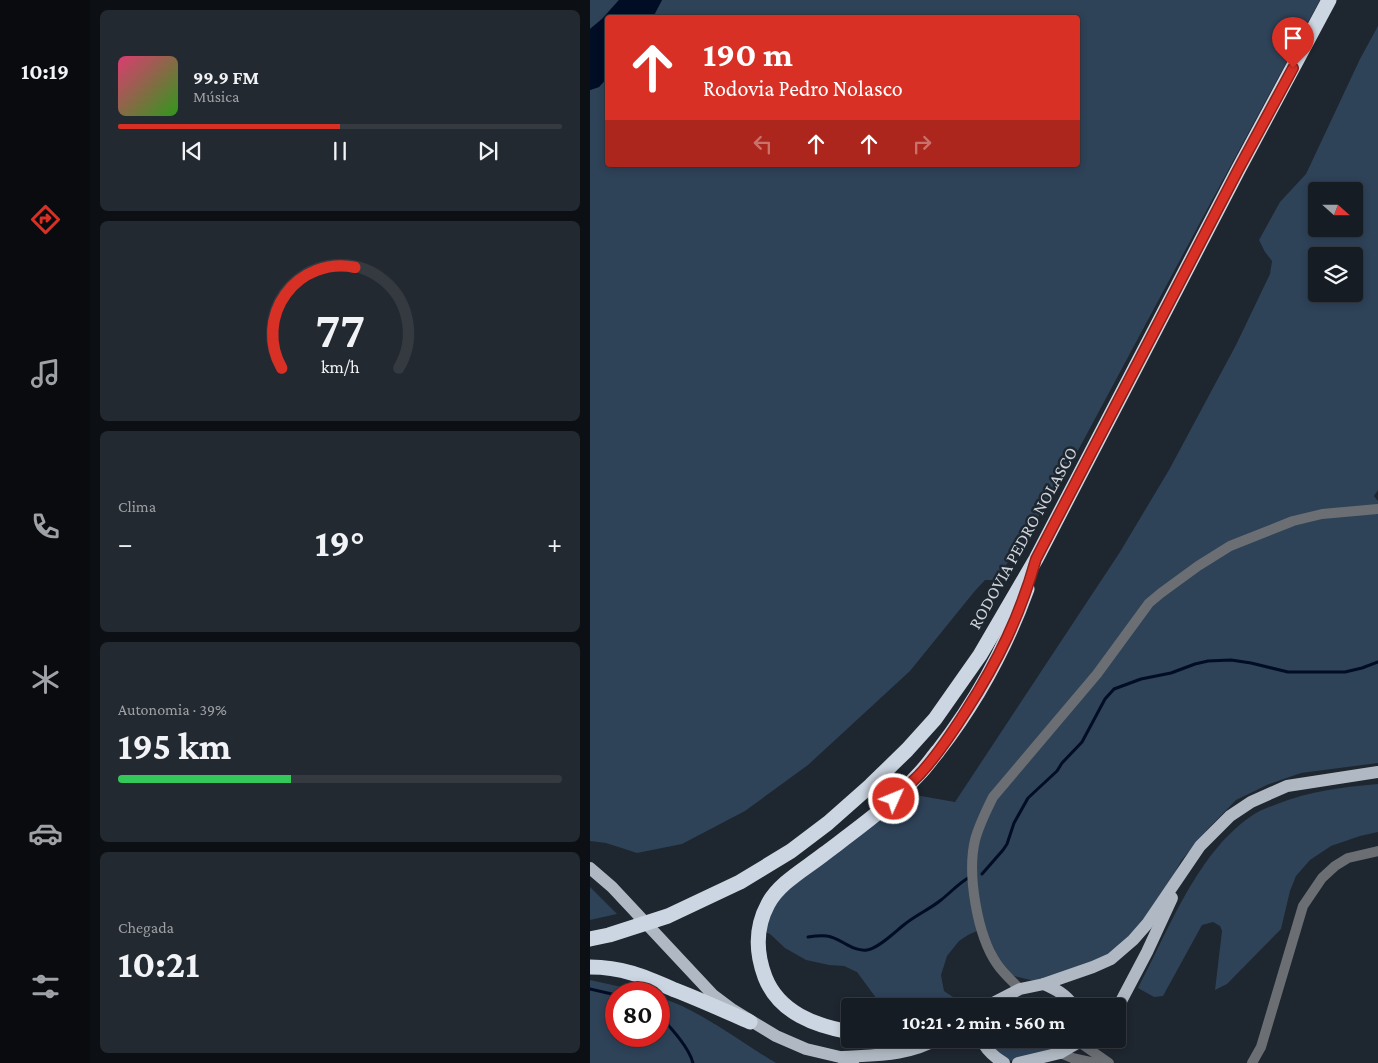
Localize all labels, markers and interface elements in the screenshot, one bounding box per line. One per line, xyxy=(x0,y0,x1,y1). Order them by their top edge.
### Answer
pin xyxy=(1272,17,1314,68)
icon: arrive xyxy=(1279,24,1307,52)
icon: ahead xyxy=(620,35,685,100)
text: 190 m xyxy=(703,35,793,74)
text: 10:19 xyxy=(21,59,69,84)
text: 99.9 FM xyxy=(193,67,259,88)
text: Rodovia Pedro Nolasco xyxy=(703,76,903,101)
text: Música xyxy=(193,88,239,105)
icon: left xyxy=(749,130,777,158)
icon: ahead xyxy=(802,130,830,158)
icon: ahead xyxy=(855,130,883,158)
icon: right xyxy=(908,130,936,158)
icon: previous xyxy=(178,137,206,165)
icon: pause xyxy=(326,137,354,165)
icon: next xyxy=(474,137,502,165)
north arrow xyxy=(1308,182,1362,238)
map controls xyxy=(1308,182,1363,302)
icon: directions xyxy=(28,202,63,237)
button: layers xyxy=(1308,247,1363,302)
text: 77 xyxy=(315,300,365,358)
icon: music xyxy=(28,356,63,391)
text: km/h xyxy=(321,357,360,377)
street label: RODOVIA PEDRO NOLASCO xyxy=(965,443,1081,633)
text: Clima xyxy=(118,498,156,515)
icon: phone xyxy=(28,509,63,544)
text: 19° xyxy=(315,522,365,564)
text: − xyxy=(118,528,133,559)
text: + xyxy=(547,528,562,559)
icon: climate xyxy=(28,662,63,697)
text: Autonomia · 39% xyxy=(118,701,227,718)
text: 195 km xyxy=(118,725,231,767)
position arrow xyxy=(867,772,919,824)
icon: car xyxy=(28,816,63,851)
text: Chegada xyxy=(118,919,174,936)
text: 10:21 xyxy=(118,943,199,985)
icon: filters xyxy=(28,969,63,1004)
speed limit sign: 80 xyxy=(605,982,670,1047)
text: 10:21 · 2 min · 560 m xyxy=(902,1012,1065,1033)

